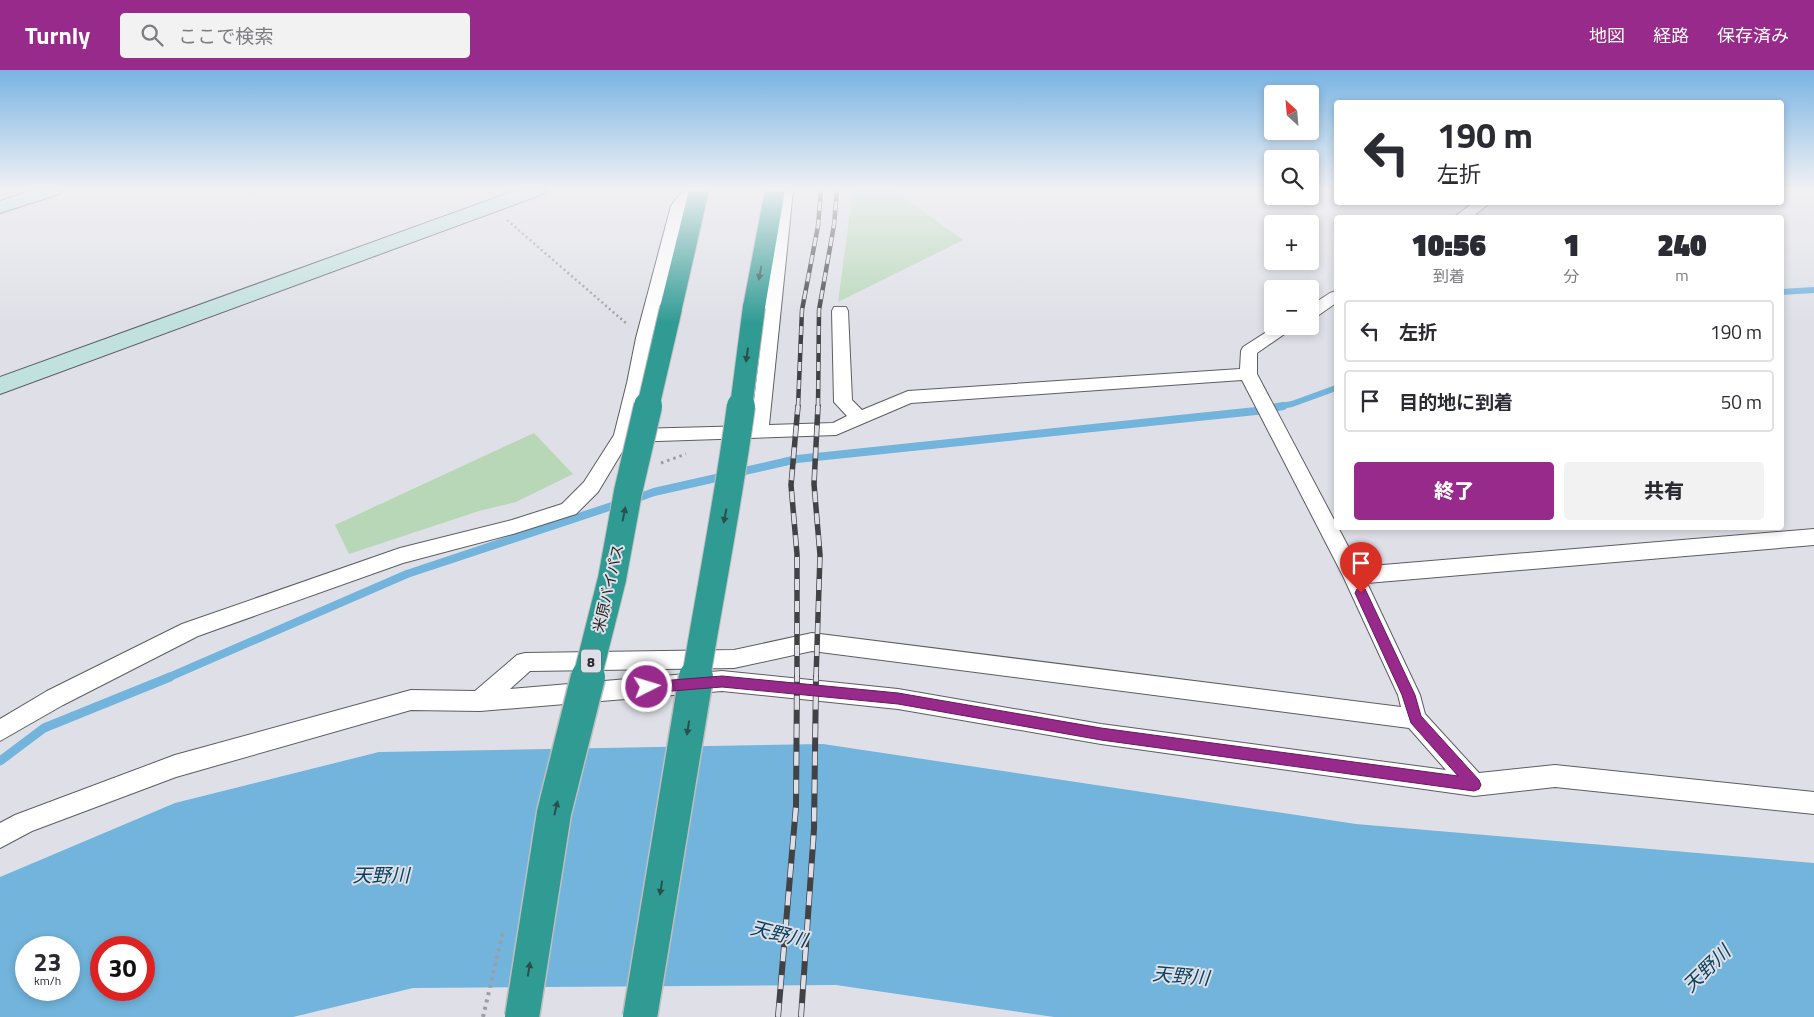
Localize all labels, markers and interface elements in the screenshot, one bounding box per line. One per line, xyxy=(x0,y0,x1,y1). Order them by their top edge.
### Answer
search box xyxy=(120,13,470,58)
text: Turnly xyxy=(25,17,90,53)
icon: search xyxy=(138,21,166,49)
text: ここで検索 xyxy=(178,21,273,50)
text: 地図 xyxy=(1589,22,1625,49)
text: 経路 xyxy=(1653,22,1689,49)
text: 保存済み xyxy=(1717,22,1789,49)
north arrow xyxy=(1264,85,1319,140)
map controls xyxy=(1264,85,1319,335)
text: 190 m xyxy=(1437,108,1533,162)
icon: left xyxy=(1354,120,1419,185)
button: search xyxy=(1264,150,1319,205)
text: 左折 xyxy=(1437,157,1481,191)
button: + xyxy=(1264,215,1319,270)
text: 10:56 xyxy=(1411,222,1486,268)
text: 1 xyxy=(1563,222,1580,268)
text: 240 xyxy=(1657,222,1707,268)
text: m xyxy=(1675,263,1689,287)
text: 到着 xyxy=(1433,264,1465,288)
text: 分 xyxy=(1564,264,1580,288)
one-way arrow xyxy=(756,265,764,281)
button: − xyxy=(1264,280,1319,335)
icon: left xyxy=(1356,317,1384,345)
text: 左折 xyxy=(1399,317,1437,346)
text: 190 m xyxy=(1710,317,1762,346)
one-way arrow xyxy=(743,348,751,364)
icon: arrive xyxy=(1356,387,1384,415)
text: 目的地に到着 xyxy=(1399,387,1513,416)
text: 50 m xyxy=(1721,387,1762,416)
button: 終了 xyxy=(1354,462,1554,520)
button: 共有 xyxy=(1564,462,1764,520)
one-way arrow xyxy=(621,506,629,522)
one-way arrow xyxy=(720,509,728,525)
street label: 米原バイパス xyxy=(587,542,629,634)
pin xyxy=(1340,542,1382,593)
icon: arrive xyxy=(1347,549,1375,577)
road number: 8 xyxy=(581,650,601,672)
position arrow xyxy=(620,660,672,712)
one-way arrow xyxy=(683,720,691,736)
one-way arrow xyxy=(552,800,560,816)
water label: 天野川 xyxy=(352,860,411,889)
one-way arrow xyxy=(657,881,665,897)
water label: 天野川 xyxy=(748,912,812,954)
speed limit sign: 30 xyxy=(90,936,155,1001)
water label: 天野川 xyxy=(1675,936,1738,998)
text: 23 xyxy=(33,943,62,981)
water label: 天野川 xyxy=(1151,958,1213,992)
one-way arrow xyxy=(526,960,534,976)
text: km/h xyxy=(34,971,61,990)

